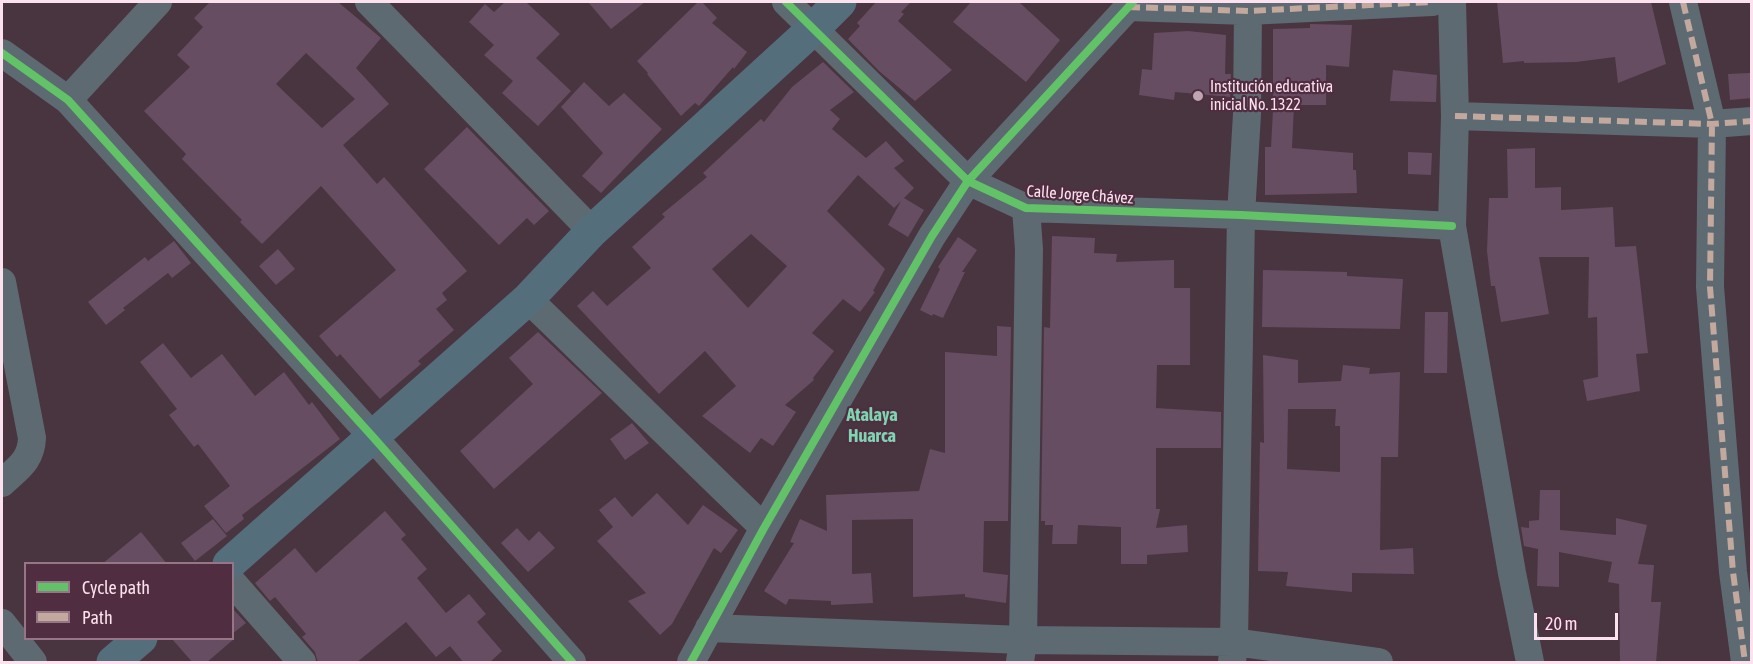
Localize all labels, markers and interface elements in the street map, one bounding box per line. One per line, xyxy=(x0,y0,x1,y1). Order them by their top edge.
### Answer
place label: Institución educativa inicial No. 1322 xyxy=(1210,77,1333,115)
marker: Institución educativa inicial No. 1322 xyxy=(1191,89,1205,103)
street label: Calle Jorge Chávez xyxy=(1026,182,1134,208)
district label: Atalaya Huarca xyxy=(846,404,898,446)
legend xyxy=(24,562,234,640)
text: Cycle path xyxy=(82,577,150,598)
scale bar xyxy=(1537,601,1621,639)
text: Path xyxy=(82,607,113,628)
text: 20 m xyxy=(1545,613,1577,634)

